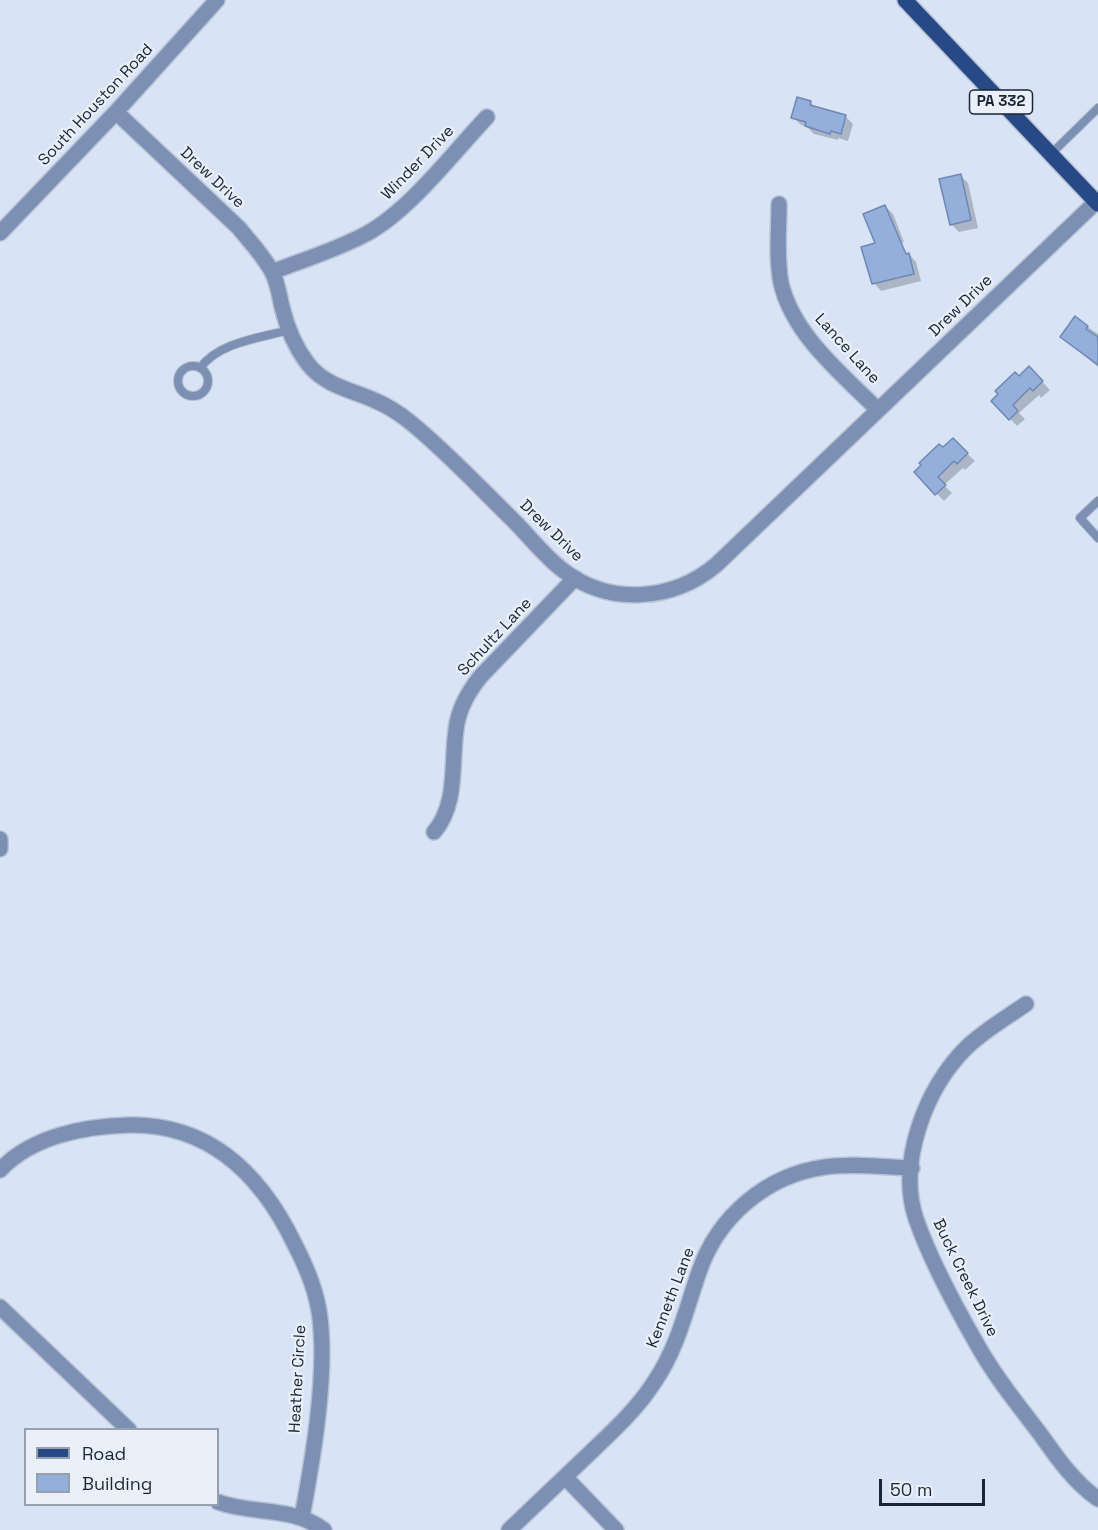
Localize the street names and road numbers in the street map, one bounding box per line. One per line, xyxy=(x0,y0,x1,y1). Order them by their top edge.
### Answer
street label: South Houston Road xyxy=(35,40,157,170)
road number: PA 332 xyxy=(970,90,1032,114)
street label: Winder Drive xyxy=(378,122,458,204)
street label: Drew Drive xyxy=(176,143,248,213)
street label: Drew Drive xyxy=(925,271,997,341)
street label: Lance Lane xyxy=(810,310,884,388)
street label: Drew Drive xyxy=(515,496,587,566)
street label: Schultz Lane xyxy=(454,594,536,680)
street label: Buck Creek Drive xyxy=(928,1216,1002,1340)
street label: Kenneth Lane xyxy=(643,1245,699,1351)
street label: Heather Circle xyxy=(286,1324,310,1434)

